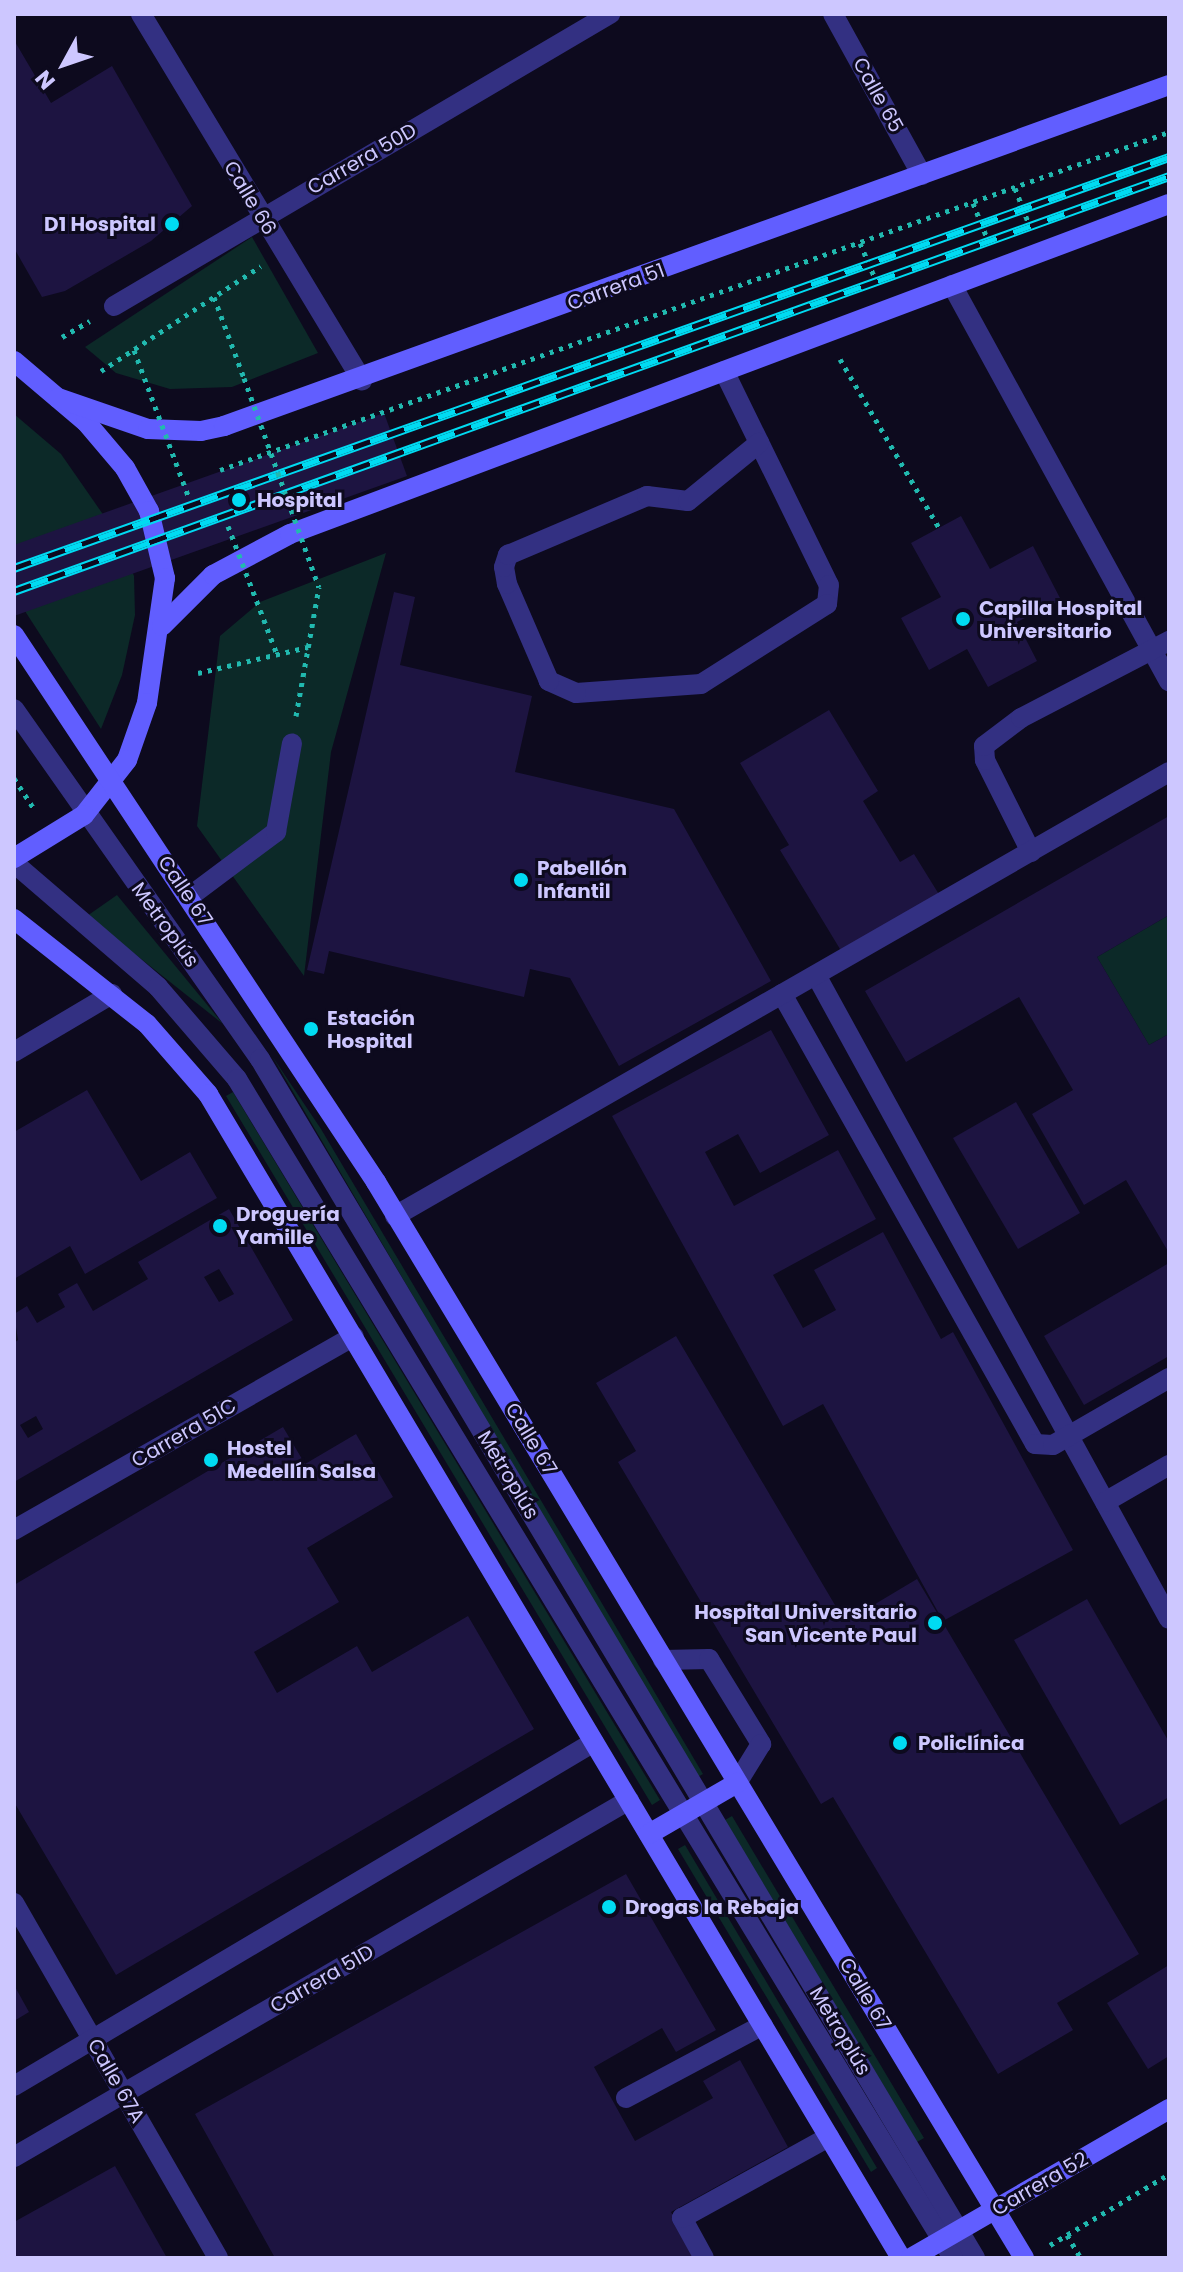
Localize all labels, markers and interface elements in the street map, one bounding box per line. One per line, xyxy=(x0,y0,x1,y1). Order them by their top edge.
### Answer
north arrow xyxy=(24,24,104,104)
street label: Calle 65 xyxy=(848,53,908,137)
text: N xyxy=(28,63,62,96)
street label: Carrera 50D xyxy=(303,118,421,200)
street label: Calle 66 xyxy=(219,157,281,239)
place label: D1 Hospital xyxy=(44,212,156,236)
marker: D1 Hospital xyxy=(163,215,181,233)
street label: Carrera 51 xyxy=(564,258,668,316)
place label: Hospital xyxy=(257,488,343,512)
marker: Hospital xyxy=(228,489,250,511)
place label: Capilla Hospital Universitario xyxy=(979,596,1143,643)
marker: Capilla Hospital Universitario xyxy=(954,610,972,628)
street label: Calle 67 xyxy=(153,851,217,931)
place label: Pabellón Infantil xyxy=(537,856,627,903)
marker: Pabellón Infantil xyxy=(512,871,530,889)
street label: Metroplús xyxy=(126,878,204,972)
place label: Estación Hospital xyxy=(327,1006,415,1053)
marker: Estación Hospital xyxy=(302,1020,320,1038)
place label: Droguería Yamille xyxy=(236,1202,340,1249)
marker: Droguería Yamille xyxy=(211,1217,229,1235)
street label: Carrera 51C xyxy=(127,1393,241,1473)
street label: Calle 67 xyxy=(500,1398,562,1480)
street label: Metroplús xyxy=(472,1426,544,1524)
place label: Hostel Medellín Salsa xyxy=(227,1436,376,1483)
marker: Hostel Medellín Salsa xyxy=(202,1451,220,1469)
place label: Hospital Universitario San Vicente Paul xyxy=(694,1600,917,1647)
marker: Hospital Universitario San Vicente Paul xyxy=(924,1612,946,1634)
place label: Policlínica xyxy=(918,1731,1024,1755)
marker: Policlínica xyxy=(889,1732,911,1754)
place label: Drogas la Rebaja xyxy=(625,1895,799,1919)
marker: Drogas la Rebaja xyxy=(600,1898,618,1916)
street label: Carrera 51D xyxy=(266,1940,378,2018)
street label: Calle 67 xyxy=(834,1953,896,2035)
street label: Metroplús xyxy=(804,1982,876,2080)
street label: Calle 67A xyxy=(82,2034,150,2128)
street label: Carrera 52 xyxy=(988,2147,1092,2221)

